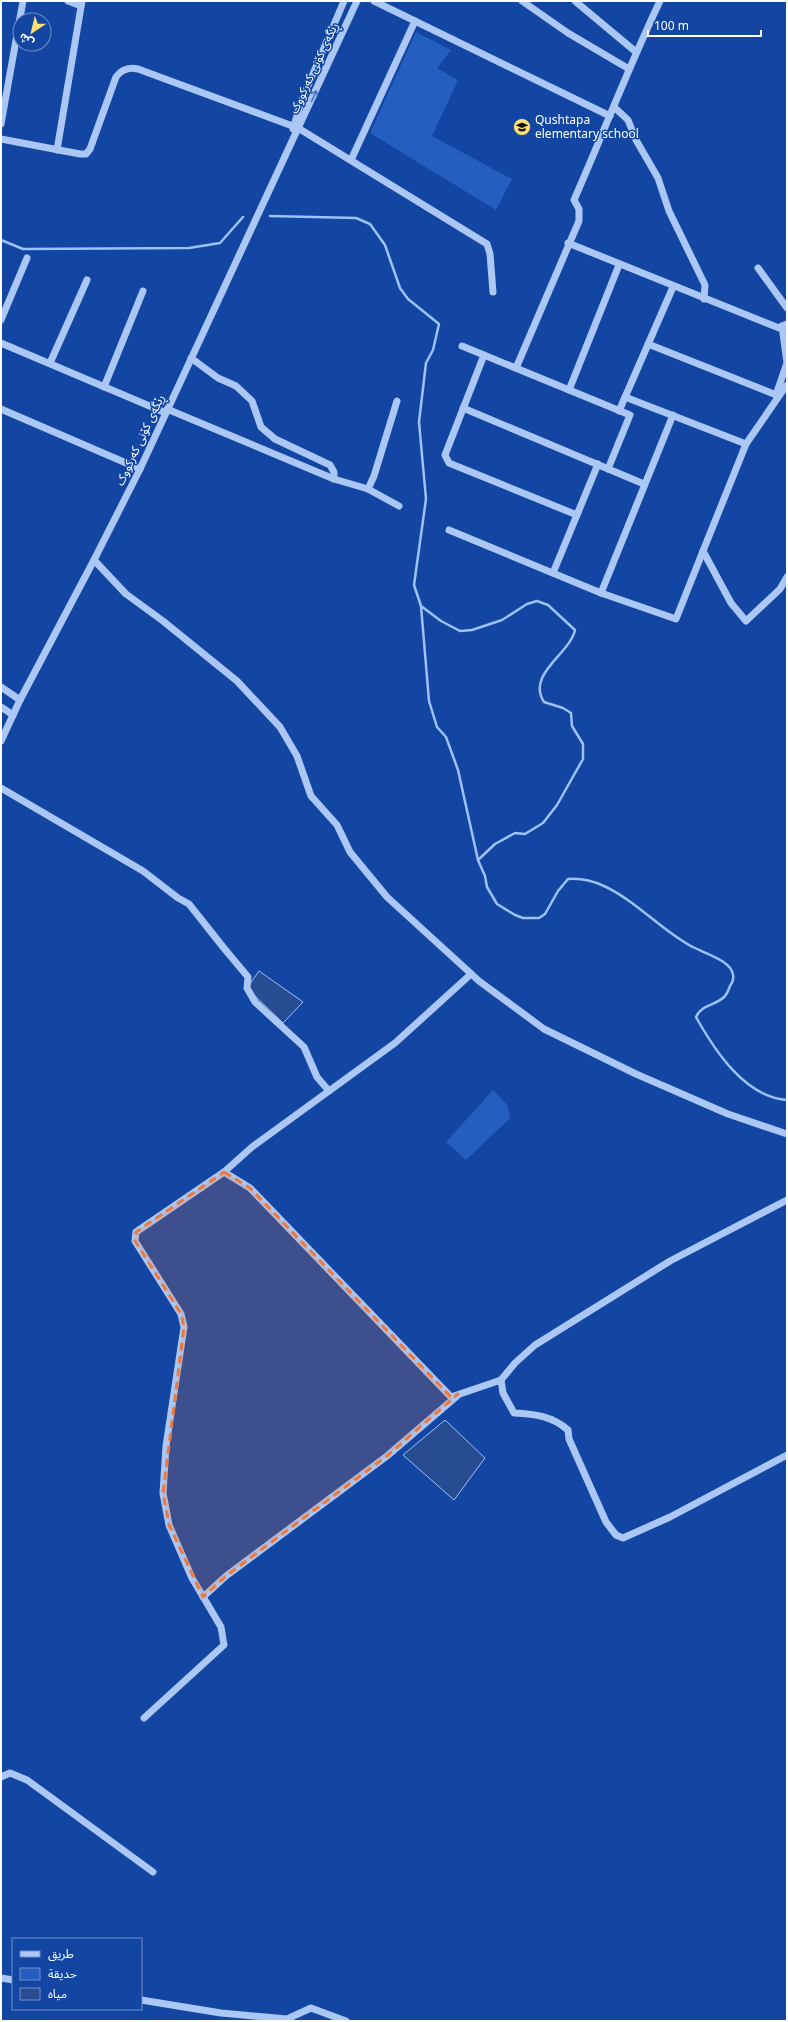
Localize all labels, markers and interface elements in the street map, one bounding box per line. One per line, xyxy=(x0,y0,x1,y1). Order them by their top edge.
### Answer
north arrow xyxy=(12,12,52,52)
scale bar xyxy=(648,12,761,38)
text: 100 m xyxy=(654,17,689,34)
street label: ڕێگەی کۆنی کەرکووک xyxy=(285,19,344,117)
text: ش xyxy=(15,30,36,51)
one-way arrow xyxy=(311,90,318,102)
place label: Qushtapa elementary school xyxy=(535,111,639,142)
school or university icon: Qushtapa elementary school xyxy=(512,117,532,137)
street label: ڕێگەی کۆنی کەرکووک xyxy=(111,391,170,489)
legend xyxy=(12,1938,142,2010)
text: طريق xyxy=(48,1945,74,1962)
text: حديقة xyxy=(48,1965,77,1982)
text: مياه xyxy=(48,1985,67,2002)

